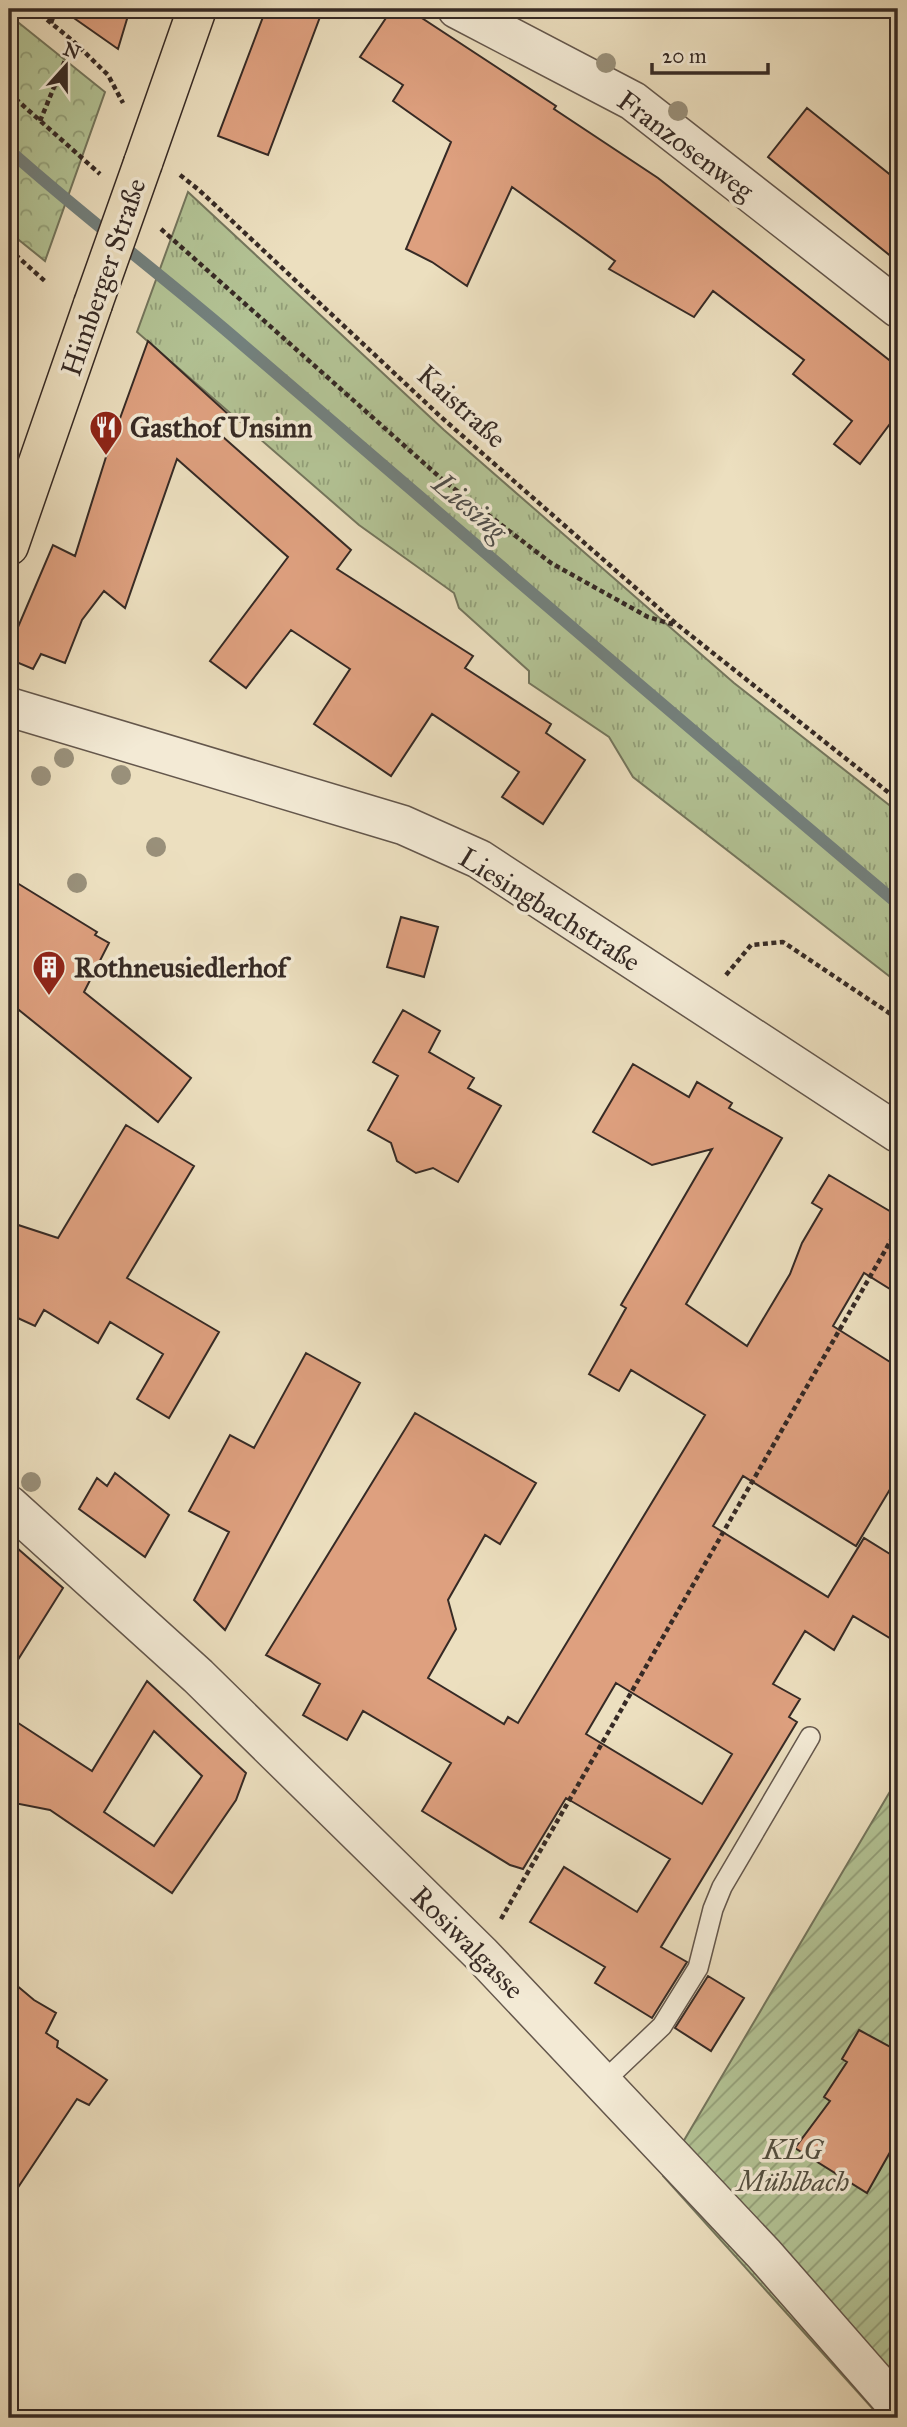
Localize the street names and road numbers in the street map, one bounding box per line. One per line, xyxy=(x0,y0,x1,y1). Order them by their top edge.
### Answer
street label: Franzosenweg xyxy=(610,83,762,209)
street label: Himberger Straße xyxy=(53,174,154,381)
street label: Kaistraße xyxy=(410,357,514,456)
street label: Liesingbachstraße xyxy=(452,840,647,979)
street label: Rosiwalgasse xyxy=(404,1878,532,2006)

